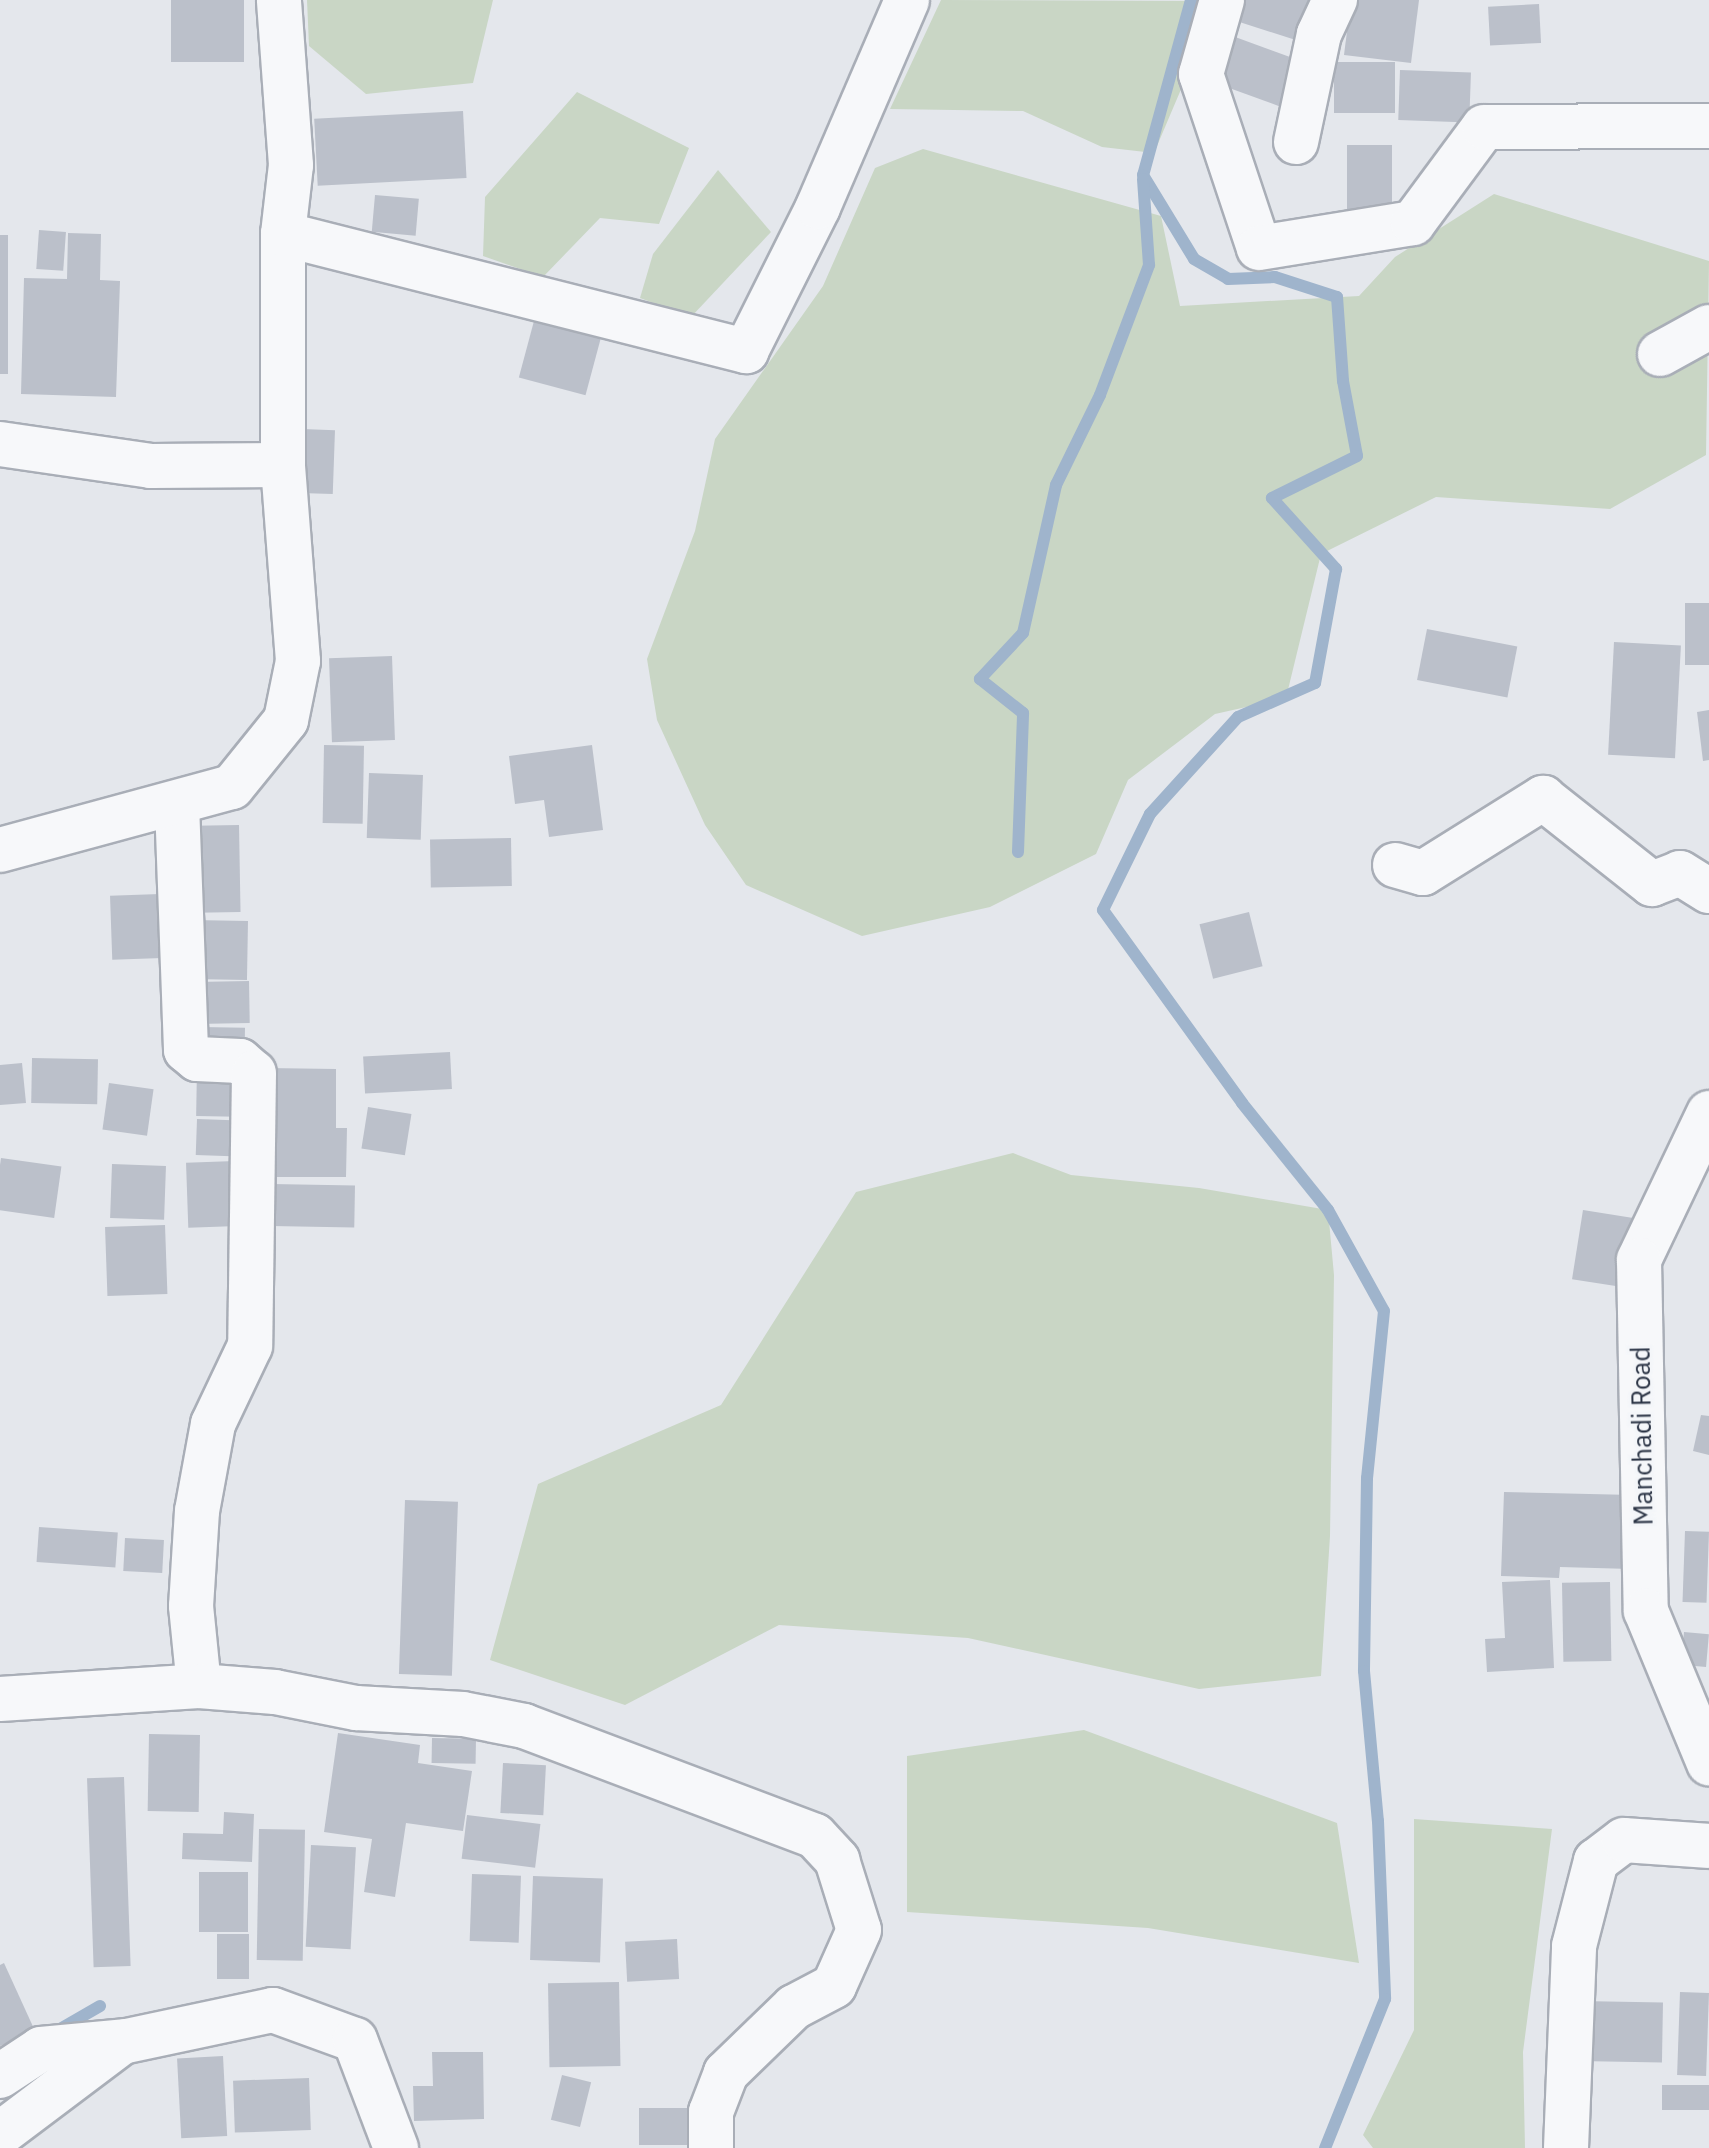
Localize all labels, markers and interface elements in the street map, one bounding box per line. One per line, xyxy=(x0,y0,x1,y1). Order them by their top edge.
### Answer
street label: Manchadi Road xyxy=(1625,1346,1659,1526)

